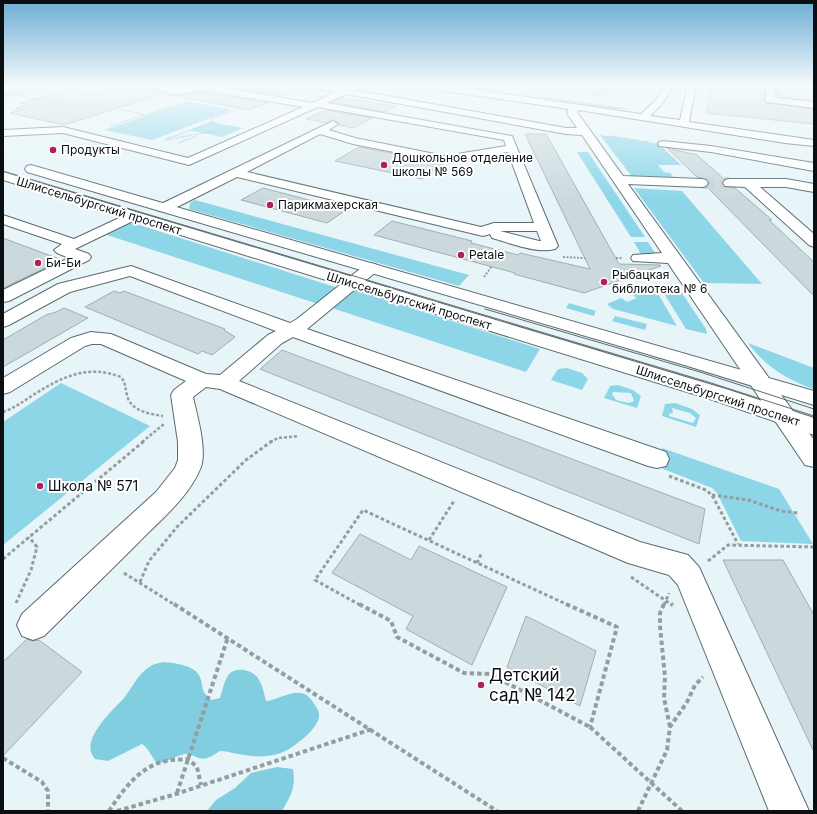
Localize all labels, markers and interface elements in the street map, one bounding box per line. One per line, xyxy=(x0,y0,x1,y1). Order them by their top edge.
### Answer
place label: Продукты xyxy=(61,142,120,157)
marker: Продукты xyxy=(48,145,58,155)
place label: Дошкольное отделение школы № 569 xyxy=(392,150,533,179)
marker: Дошкольное отделение школы № 569 xyxy=(379,160,389,170)
street label: Шлиссельбургский проспект xyxy=(15,173,184,238)
place label: Парикмахерская xyxy=(278,197,378,212)
marker: Парикмахерская xyxy=(265,200,275,210)
place label: Petale xyxy=(469,247,504,262)
marker: Petale xyxy=(456,250,466,260)
place label: Би-Би xyxy=(46,255,81,270)
marker: Би-Би xyxy=(33,258,43,268)
place label: Рыбацкая библиотека № 6 xyxy=(612,267,707,296)
street label: Шлиссельбургский проспект xyxy=(325,268,494,333)
marker: Рыбацкая библиотека № 6 xyxy=(599,277,609,287)
street label: Шлиссельбургский проспект xyxy=(634,362,802,429)
place label: Школа № 571 xyxy=(48,477,138,494)
marker: Школа № 571 xyxy=(35,481,45,491)
place label: Детский сад № 142 xyxy=(489,665,576,705)
marker: Детский сад № 142 xyxy=(476,680,486,690)

